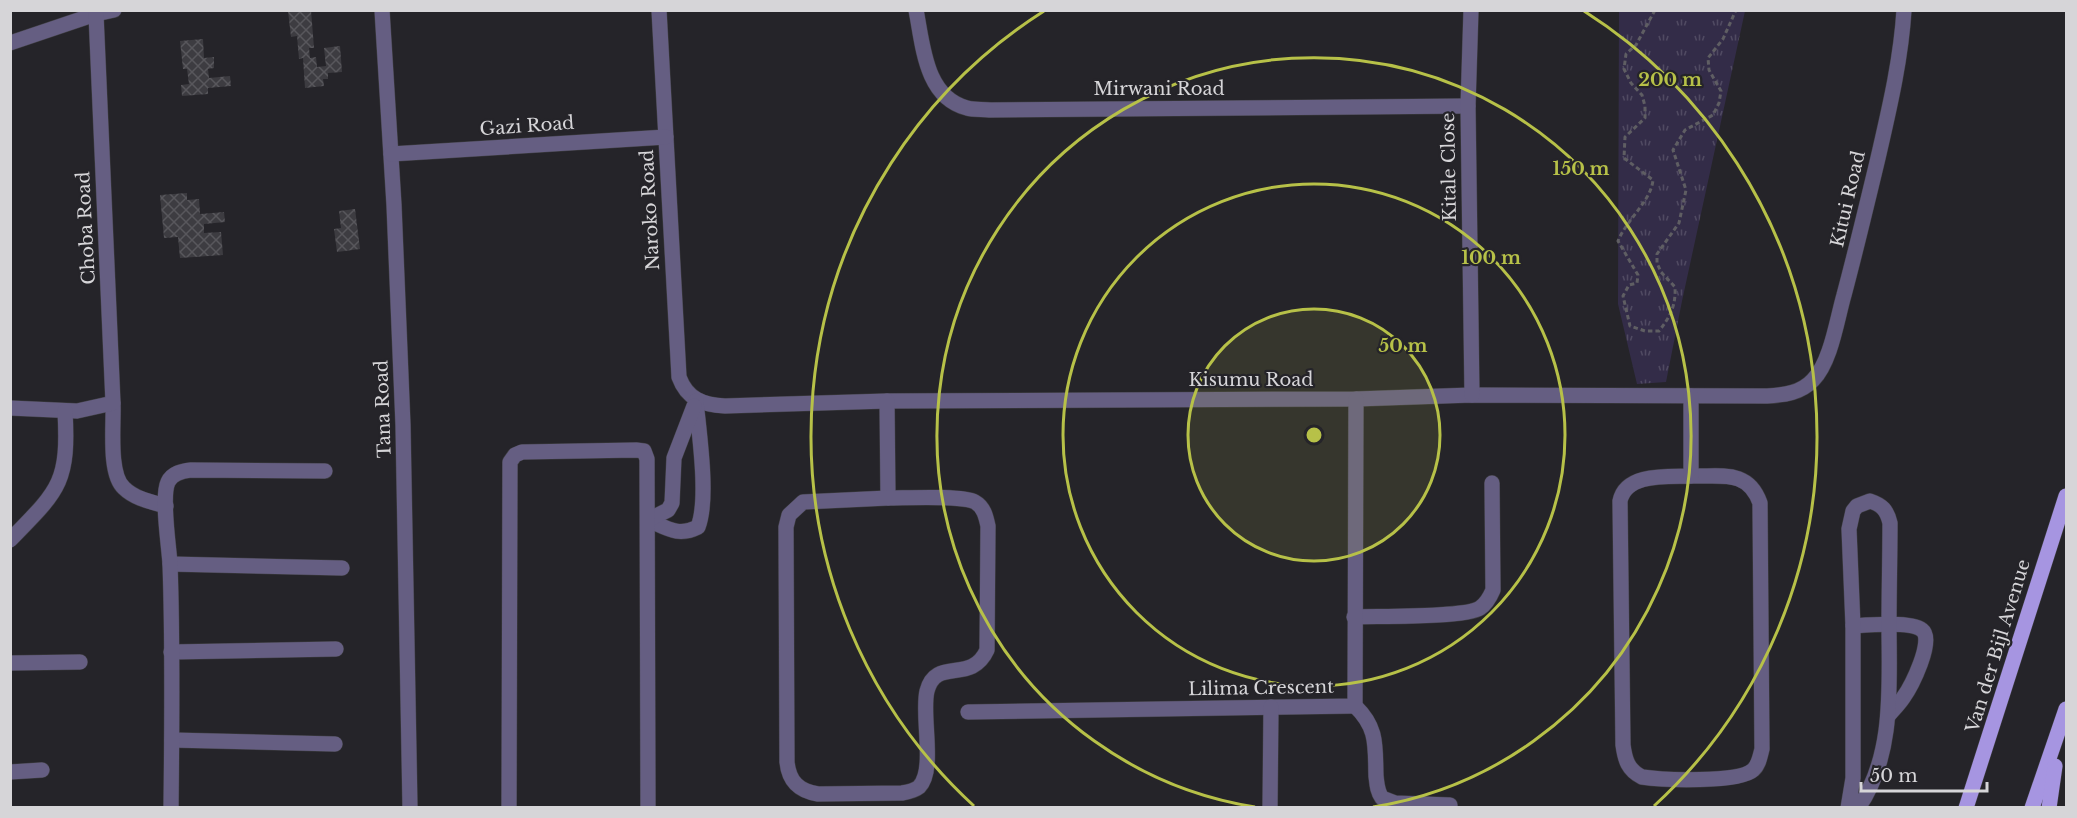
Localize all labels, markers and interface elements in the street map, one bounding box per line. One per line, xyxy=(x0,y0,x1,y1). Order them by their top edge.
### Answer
text: 200 m xyxy=(1638,69,1702,91)
street label: Mirwani Road xyxy=(1093,78,1225,100)
street label: Gazi Road xyxy=(479,112,575,140)
street label: Kitale Close xyxy=(1437,112,1461,222)
street label: Naroko Road xyxy=(636,149,664,271)
street label: Kitui Road xyxy=(1826,149,1870,249)
text: 150 m xyxy=(1553,158,1610,180)
street label: Choba Road xyxy=(72,171,100,285)
text: 100 m xyxy=(1461,247,1521,269)
text: 50 m xyxy=(1379,335,1428,357)
street label: Tana Road xyxy=(370,360,396,458)
street label: Kisumu Road xyxy=(1189,369,1313,391)
centre of rings xyxy=(1304,425,1324,445)
street label: Van der Bijl Avenue xyxy=(1961,557,2035,736)
street label: Lilima Crescent xyxy=(1188,676,1334,700)
scale bar xyxy=(1861,755,1987,793)
text: 50 m xyxy=(1870,765,1918,787)

